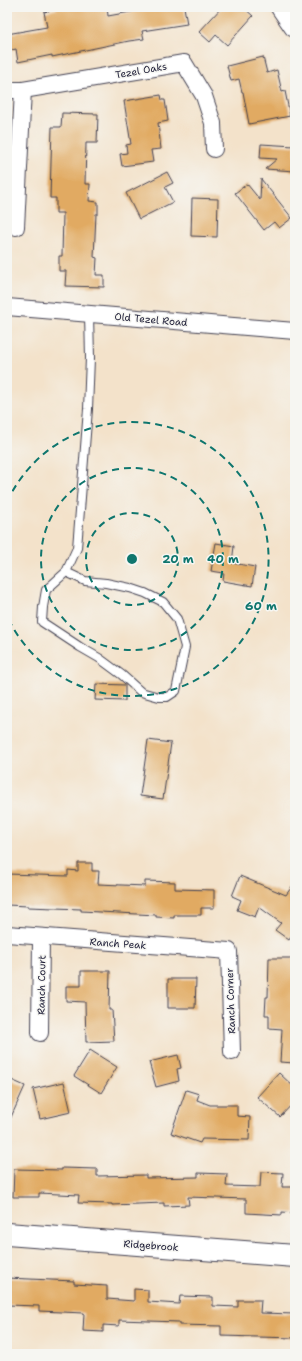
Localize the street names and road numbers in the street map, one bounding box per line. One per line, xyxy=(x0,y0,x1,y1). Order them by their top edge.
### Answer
street label: Tezel Oaks xyxy=(114,60,168,81)
street label: Old Tezel Road xyxy=(114,310,189,329)
street label: Ranch Peak xyxy=(89,935,147,952)
street label: Ranch Court xyxy=(34,955,49,1015)
street label: Ranch Corner xyxy=(223,968,238,1034)
street label: Ridgebrook xyxy=(123,1237,179,1254)

